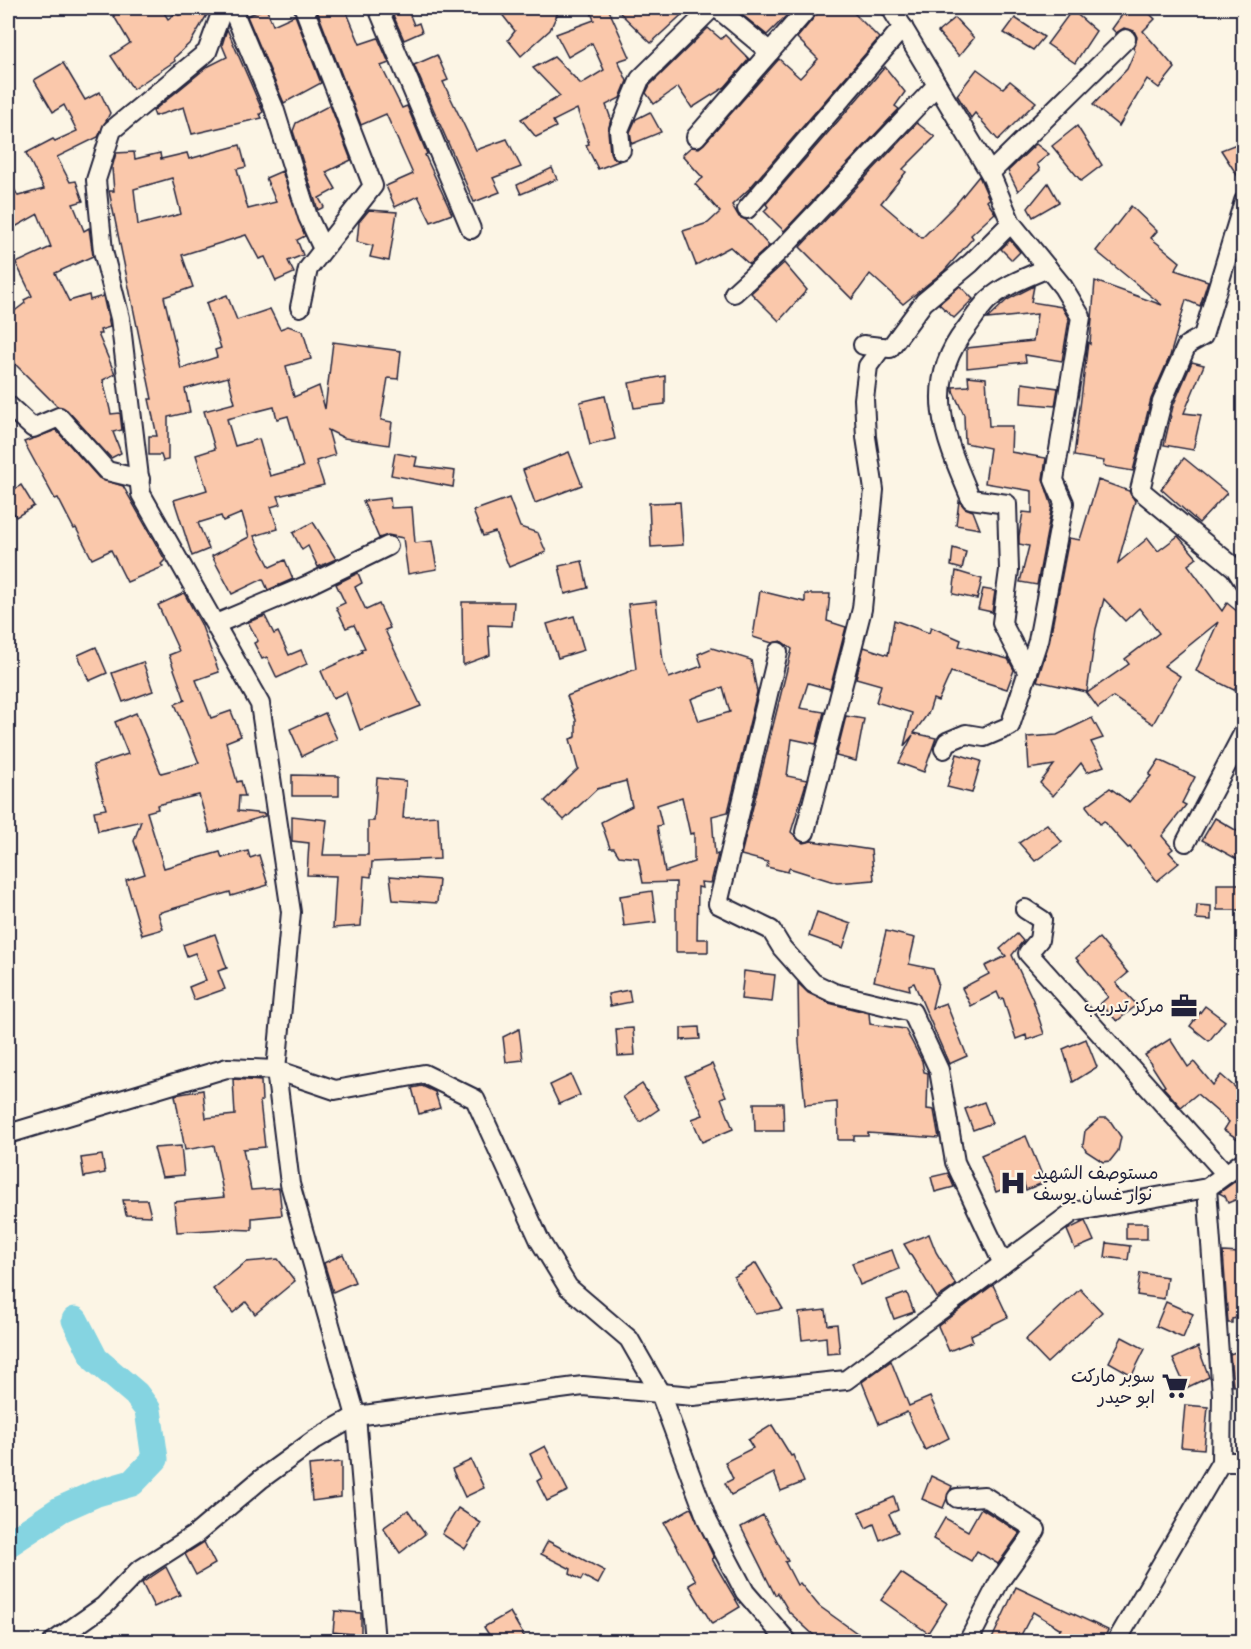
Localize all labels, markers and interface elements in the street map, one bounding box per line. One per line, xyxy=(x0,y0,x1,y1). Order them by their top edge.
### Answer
office icon: مركز تدريب xyxy=(1169,991,1199,1021)
place label: مركز تدريب xyxy=(1084,996,1164,1017)
place label: مستوصف الشهيد نوار غسان يوسف xyxy=(1033,1163,1158,1205)
hospital icon: مستوصف الشهيد نوار غسان يوسف xyxy=(998,1168,1028,1198)
place label: سوبر ماركت ابو حيدر xyxy=(1071,1366,1155,1408)
supermarket icon: سوبر ماركت ابو حيدر xyxy=(1160,1371,1190,1401)

